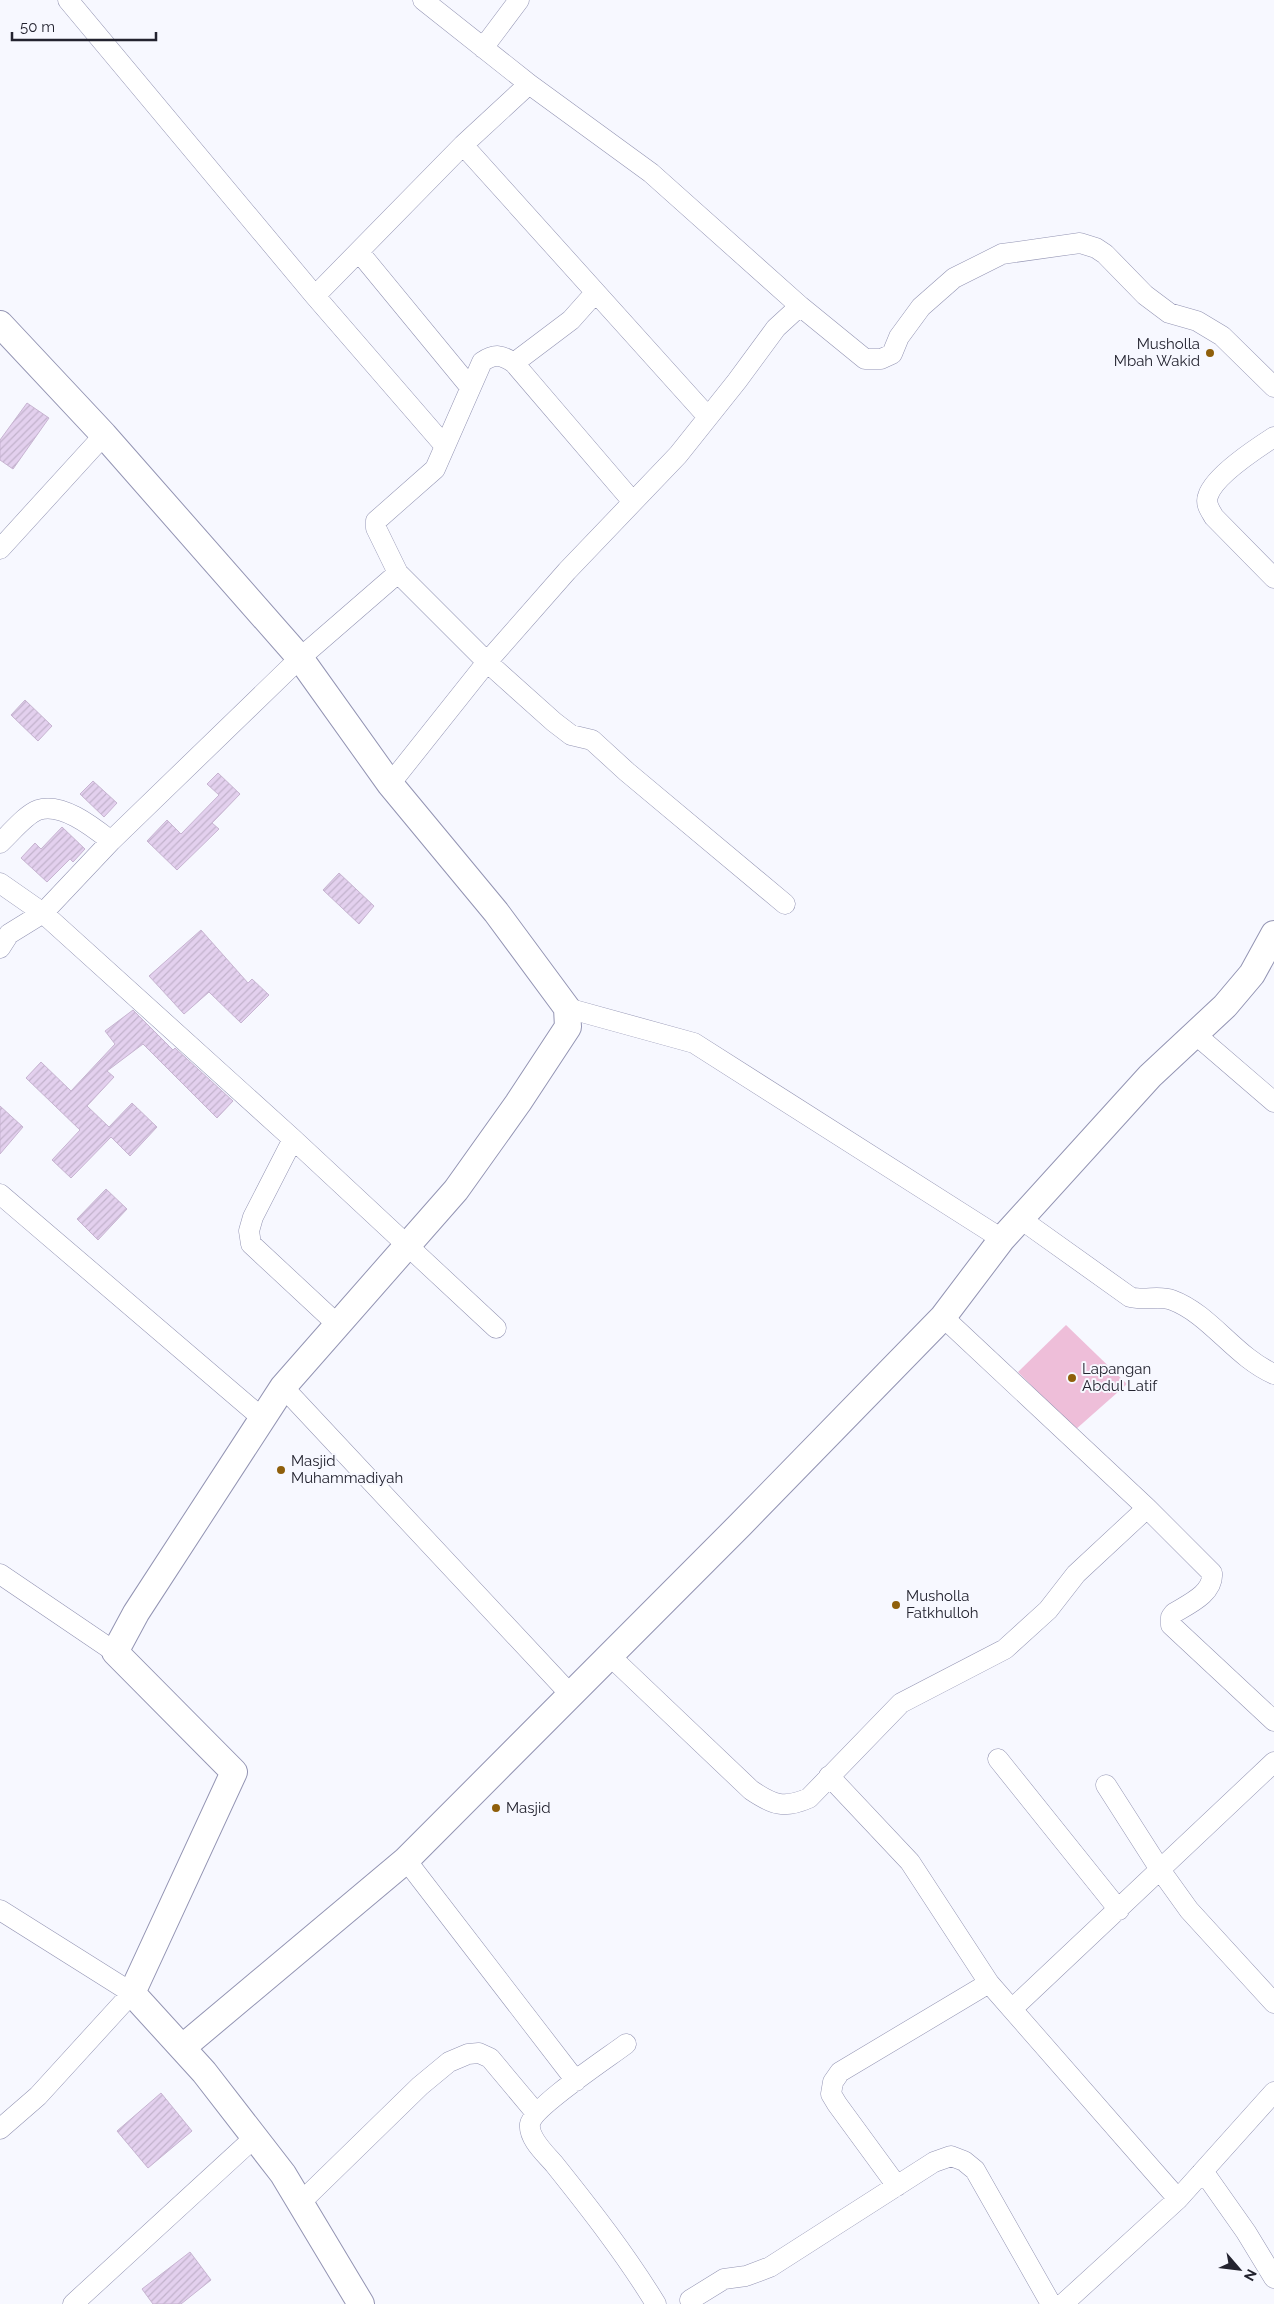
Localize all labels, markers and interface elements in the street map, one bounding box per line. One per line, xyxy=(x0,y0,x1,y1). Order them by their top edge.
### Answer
scale bar xyxy=(12,10,156,42)
text: 50 m xyxy=(20,18,55,36)
place label: Musholla Mbah Wakid xyxy=(1114,335,1200,370)
marker: Musholla Mbah Wakid xyxy=(1204,347,1216,359)
place label: Lapangan Abdul Latif xyxy=(1082,1360,1158,1395)
marker: Lapangan Abdul Latif xyxy=(1066,1372,1078,1384)
place label: Masjid Muhammadiyah xyxy=(291,1452,403,1487)
marker: Masjid Muhammadiyah xyxy=(275,1464,287,1476)
place label: Musholla Fatkhulloh xyxy=(906,1587,978,1622)
marker: Musholla Fatkhulloh xyxy=(890,1599,902,1611)
place label: Masjid xyxy=(506,1799,550,1817)
marker: Masjid xyxy=(490,1802,502,1814)
north arrow xyxy=(1214,2244,1264,2294)
text: N xyxy=(1241,2267,1260,2284)

